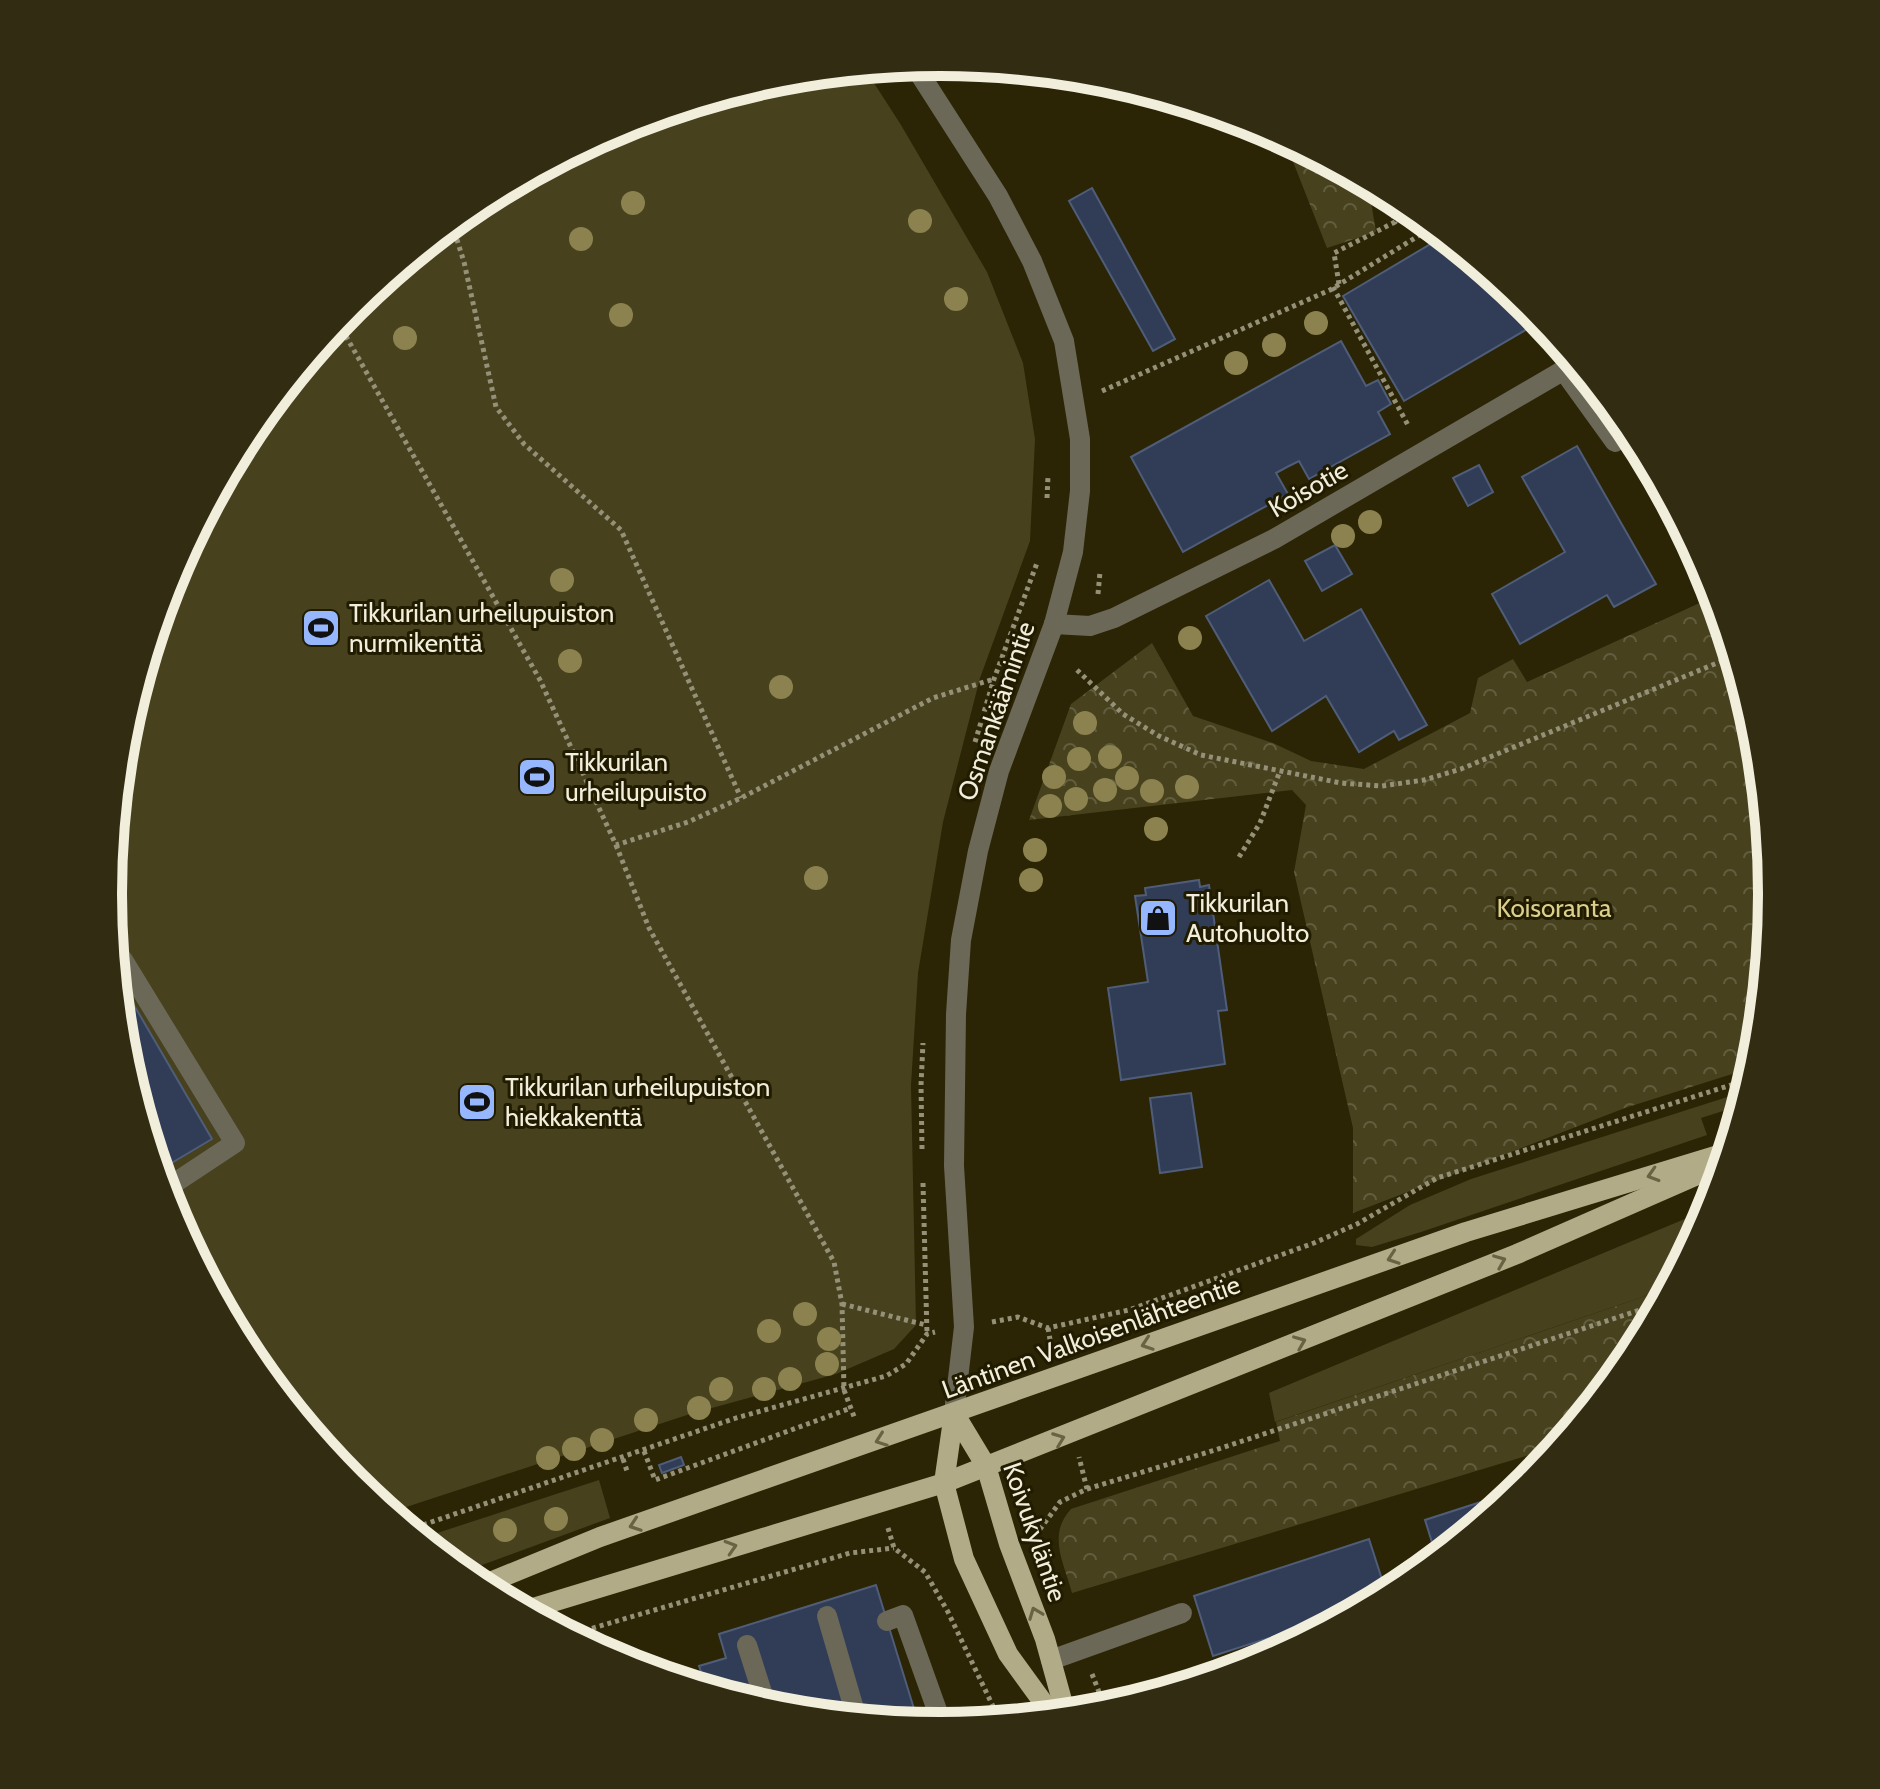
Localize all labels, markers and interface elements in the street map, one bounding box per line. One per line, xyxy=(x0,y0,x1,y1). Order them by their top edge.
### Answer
street label: Koisotie xyxy=(1263,454,1353,524)
place label: Tikkurilan urheilupuiston nurmikenttä xyxy=(349,597,614,659)
sports icon: Tikkurilan urheilupuiston nurmikenttä xyxy=(300,607,342,649)
street label: Osmankäämintie xyxy=(950,617,1042,805)
place label: Tikkurilan urheilupuisto xyxy=(565,746,707,808)
sports icon: Tikkurilan urheilupuisto xyxy=(516,756,558,798)
place label: Tikkurilan Autohuolto xyxy=(1186,887,1309,949)
park label: Koisoranta xyxy=(1497,892,1612,924)
shop icon: Tikkurilan Autohuolto xyxy=(1137,897,1179,939)
place label: Tikkurilan urheilupuiston hiekkakenttä xyxy=(505,1071,770,1133)
sports icon: Tikkurilan urheilupuiston hiekkakenttä xyxy=(456,1081,498,1123)
one-way arrow xyxy=(1647,1166,1660,1182)
one-way arrow xyxy=(1386,1248,1400,1264)
one-way arrow xyxy=(1492,1254,1506,1271)
street label: Läntinen Valkoisenlähteentie xyxy=(938,1268,1244,1406)
one-way arrow xyxy=(1141,1334,1155,1350)
one-way arrow xyxy=(1292,1335,1306,1351)
one-way arrow xyxy=(874,1430,888,1447)
one-way arrow xyxy=(1051,1432,1065,1449)
street label: Koivukyläntie xyxy=(996,1458,1074,1606)
one-way arrow xyxy=(629,1515,643,1532)
one-way arrow xyxy=(724,1541,738,1557)
one-way arrow xyxy=(1028,1607,1045,1621)

